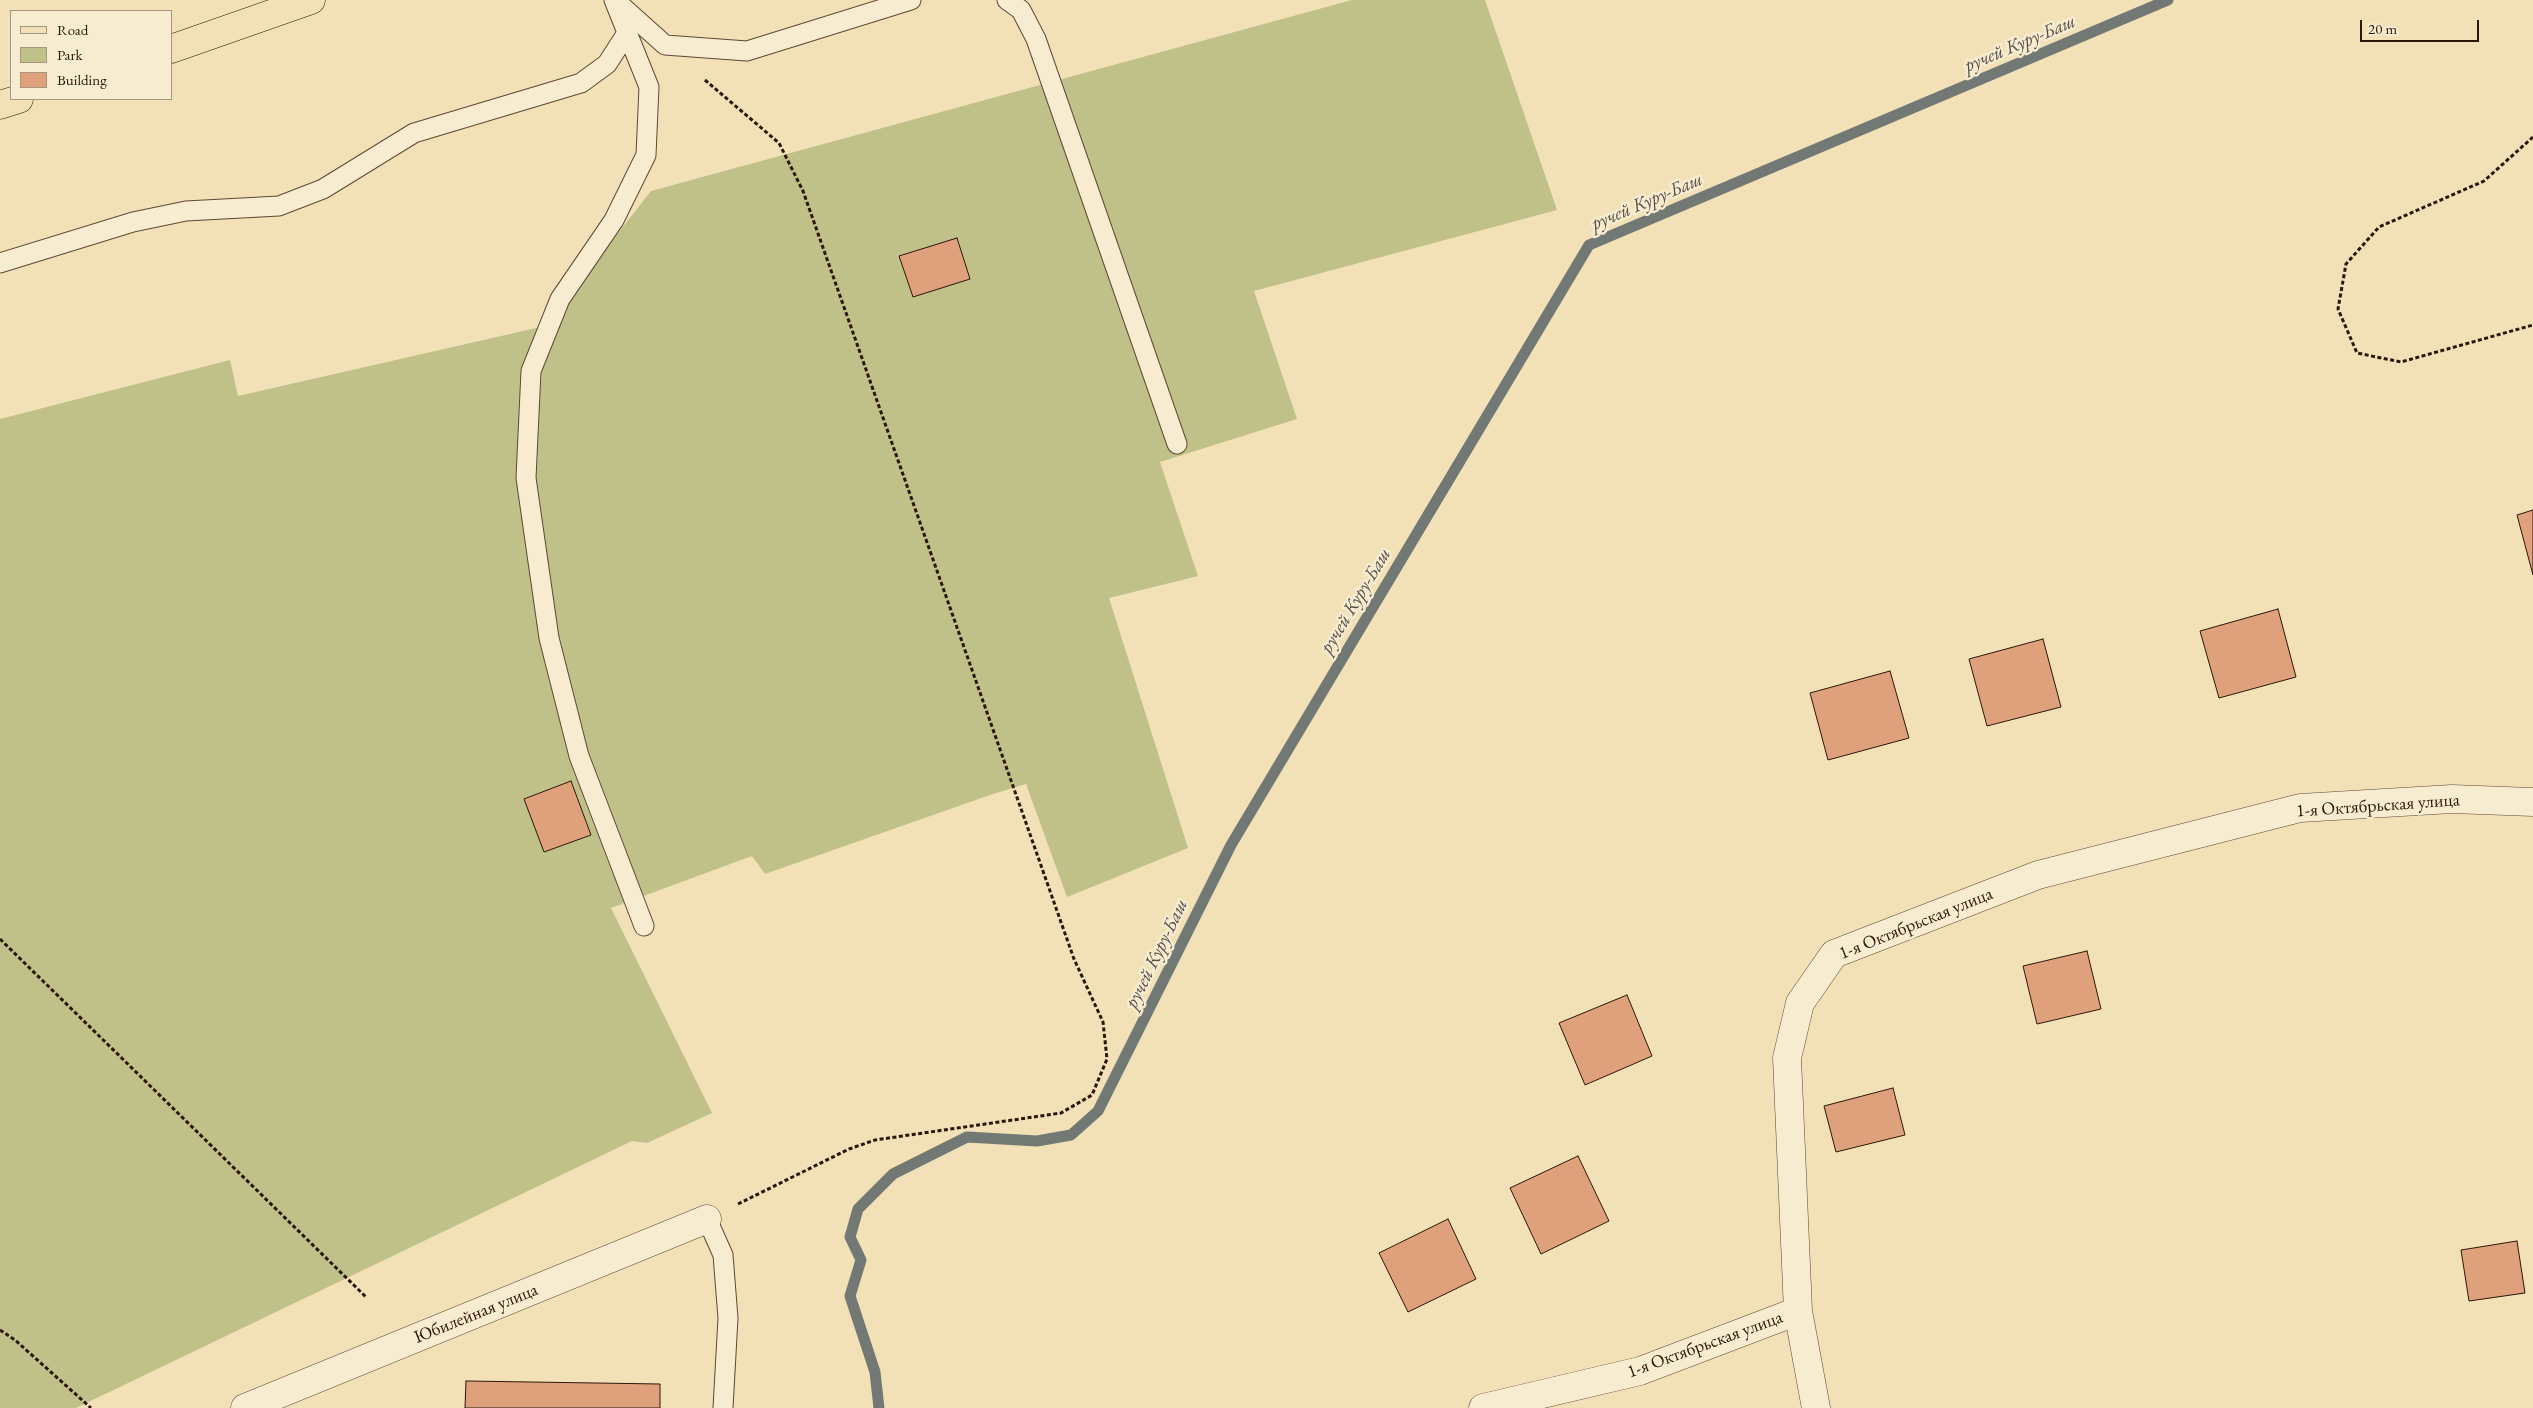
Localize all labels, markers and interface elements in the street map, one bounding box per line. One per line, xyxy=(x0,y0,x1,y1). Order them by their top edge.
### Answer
legend xyxy=(10,10,172,100)
water label: ручей Куру-Баш xyxy=(1961,10,2079,78)
scale bar xyxy=(2363,10,2482,42)
text: 20 m xyxy=(2368,19,2397,38)
text: Road xyxy=(57,20,88,39)
text: Park xyxy=(57,45,83,64)
text: Building xyxy=(57,70,107,89)
water label: ручей Куру-Баш xyxy=(1588,168,1706,236)
water label: ручей Куру-Баш xyxy=(1316,544,1396,658)
street label: 1-я Октябрьская улица xyxy=(2295,790,2461,822)
street label: 1-я Октябрьская улица xyxy=(1836,883,1996,965)
water label: ручей Куру-Баш xyxy=(1121,896,1193,1012)
street label: Юбилейная улица xyxy=(411,1279,541,1349)
street label: 1-я Октябрьская улица xyxy=(1624,1307,1786,1383)

